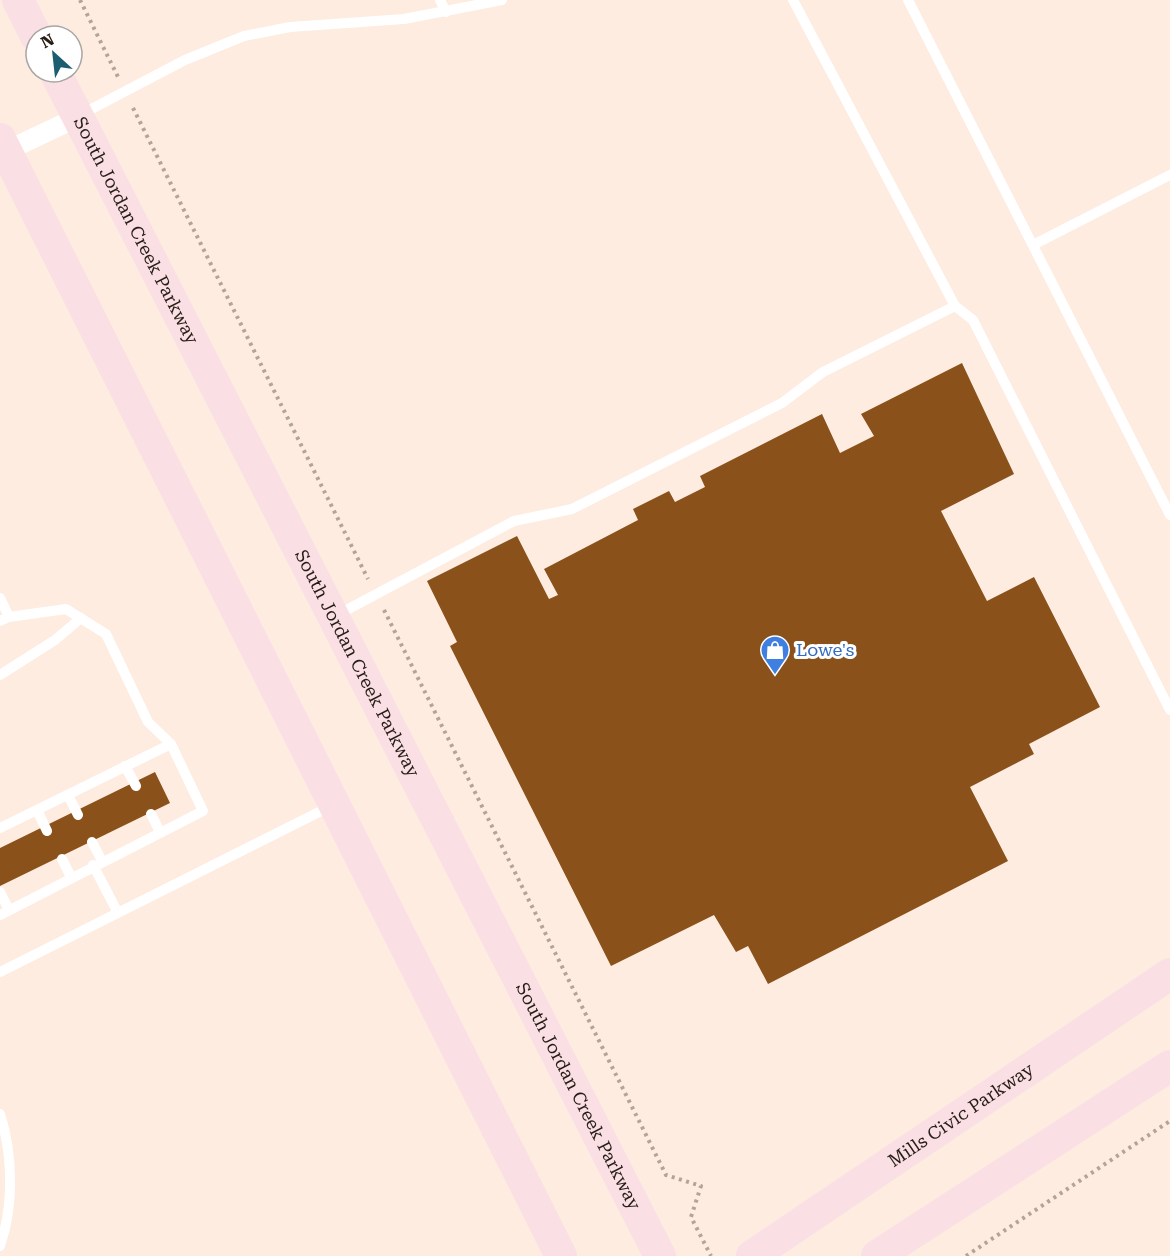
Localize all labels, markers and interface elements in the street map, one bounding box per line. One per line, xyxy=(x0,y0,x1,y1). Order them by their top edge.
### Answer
north arrow xyxy=(24,24,84,84)
text: N xyxy=(38,30,57,52)
street label: South Jordan Creek Parkway xyxy=(70,113,203,348)
street label: South Jordan Creek Parkway xyxy=(291,546,425,781)
shop icon: Lowe's xyxy=(759,634,791,676)
place label: Lowe's xyxy=(796,639,854,660)
street label: South Jordan Creek Parkway xyxy=(512,979,646,1213)
street label: Mills Civic Parkway xyxy=(884,1058,1038,1171)

